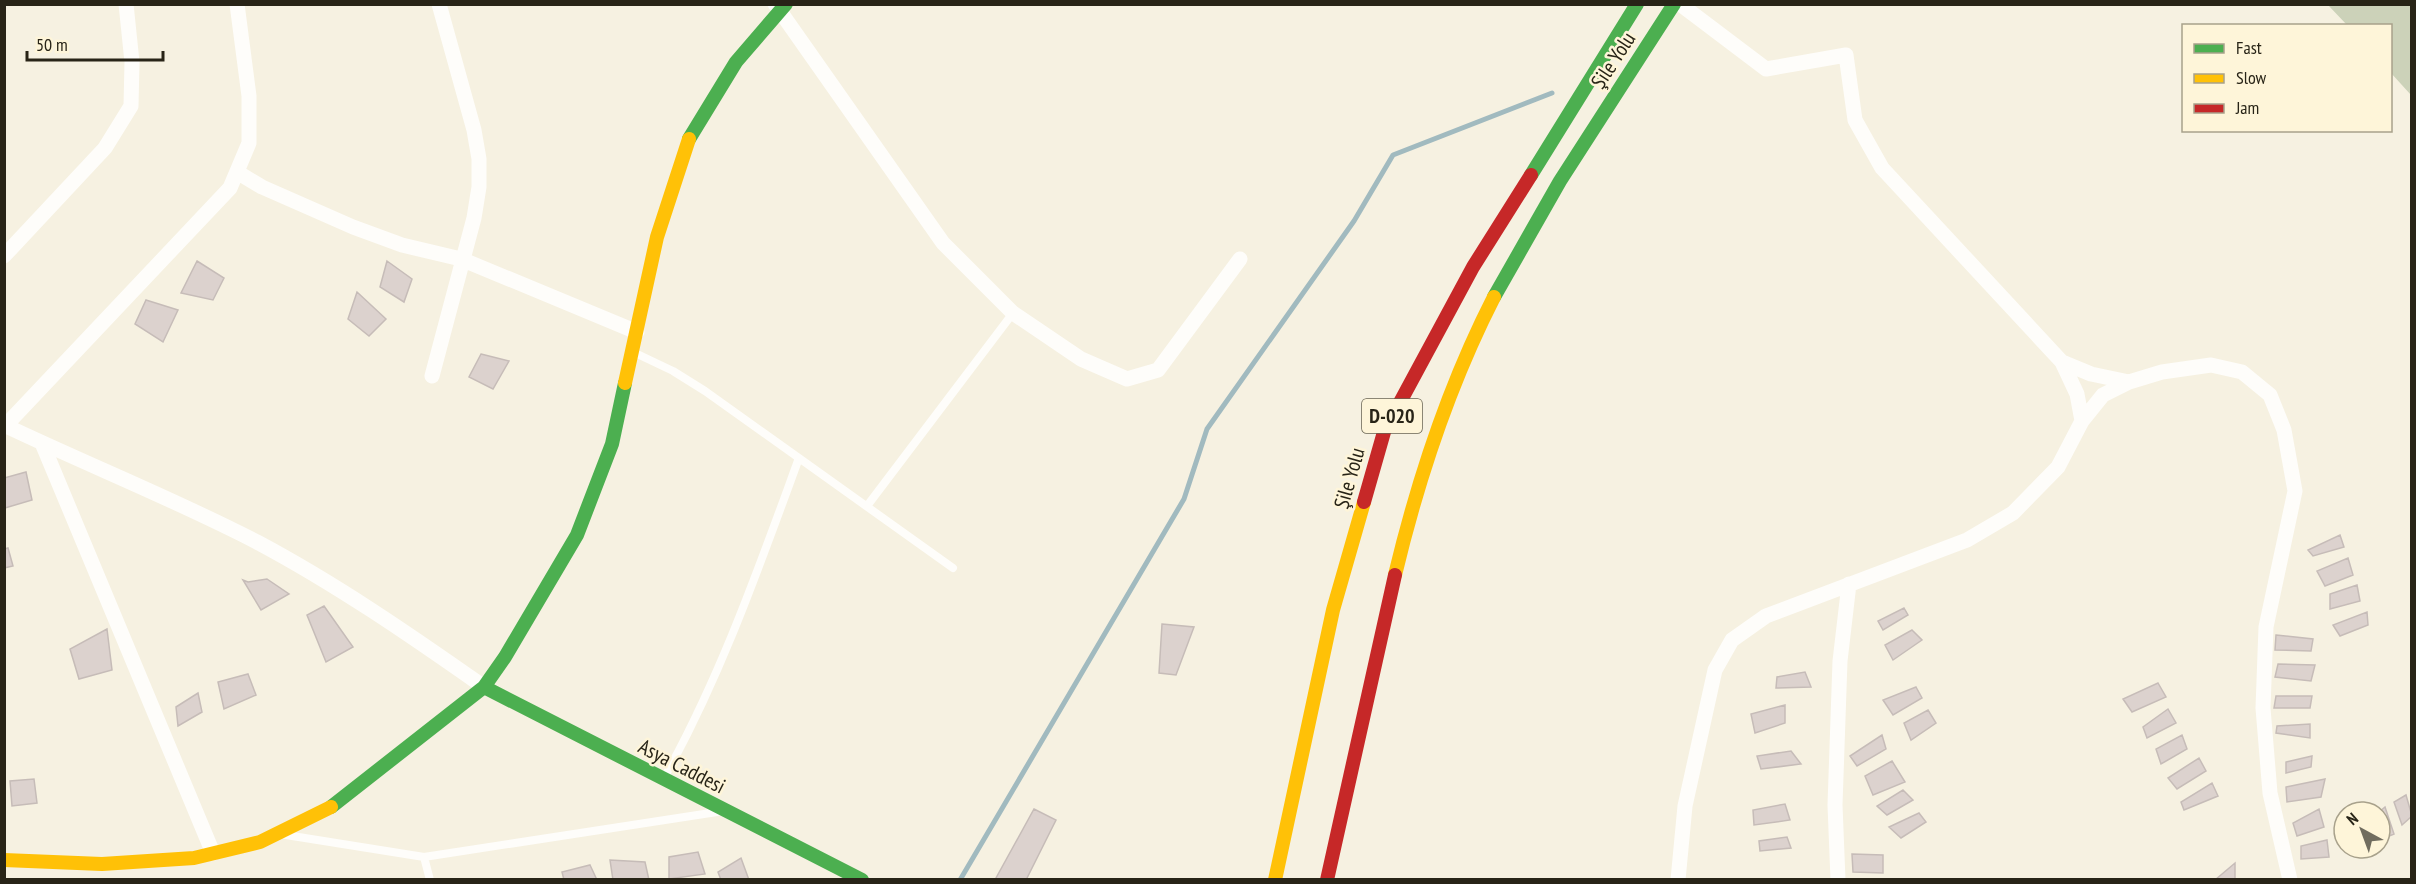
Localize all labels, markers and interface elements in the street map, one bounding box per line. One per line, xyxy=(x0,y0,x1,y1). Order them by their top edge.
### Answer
scale bar xyxy=(27,24,164,62)
legend xyxy=(2182,24,2392,132)
street label: Şile Yolu xyxy=(1585,27,1641,93)
text: 50 m xyxy=(36,33,68,56)
text: Fast xyxy=(2236,36,2262,59)
text: Slow xyxy=(2236,66,2267,89)
text: Jam xyxy=(2235,96,2259,119)
road number: D-020 xyxy=(1362,399,1422,433)
street label: Şile Yolu xyxy=(1327,444,1371,512)
street label: Asya Caddesi xyxy=(634,733,730,799)
north arrow xyxy=(2332,800,2392,860)
text: N xyxy=(2342,808,2362,829)

